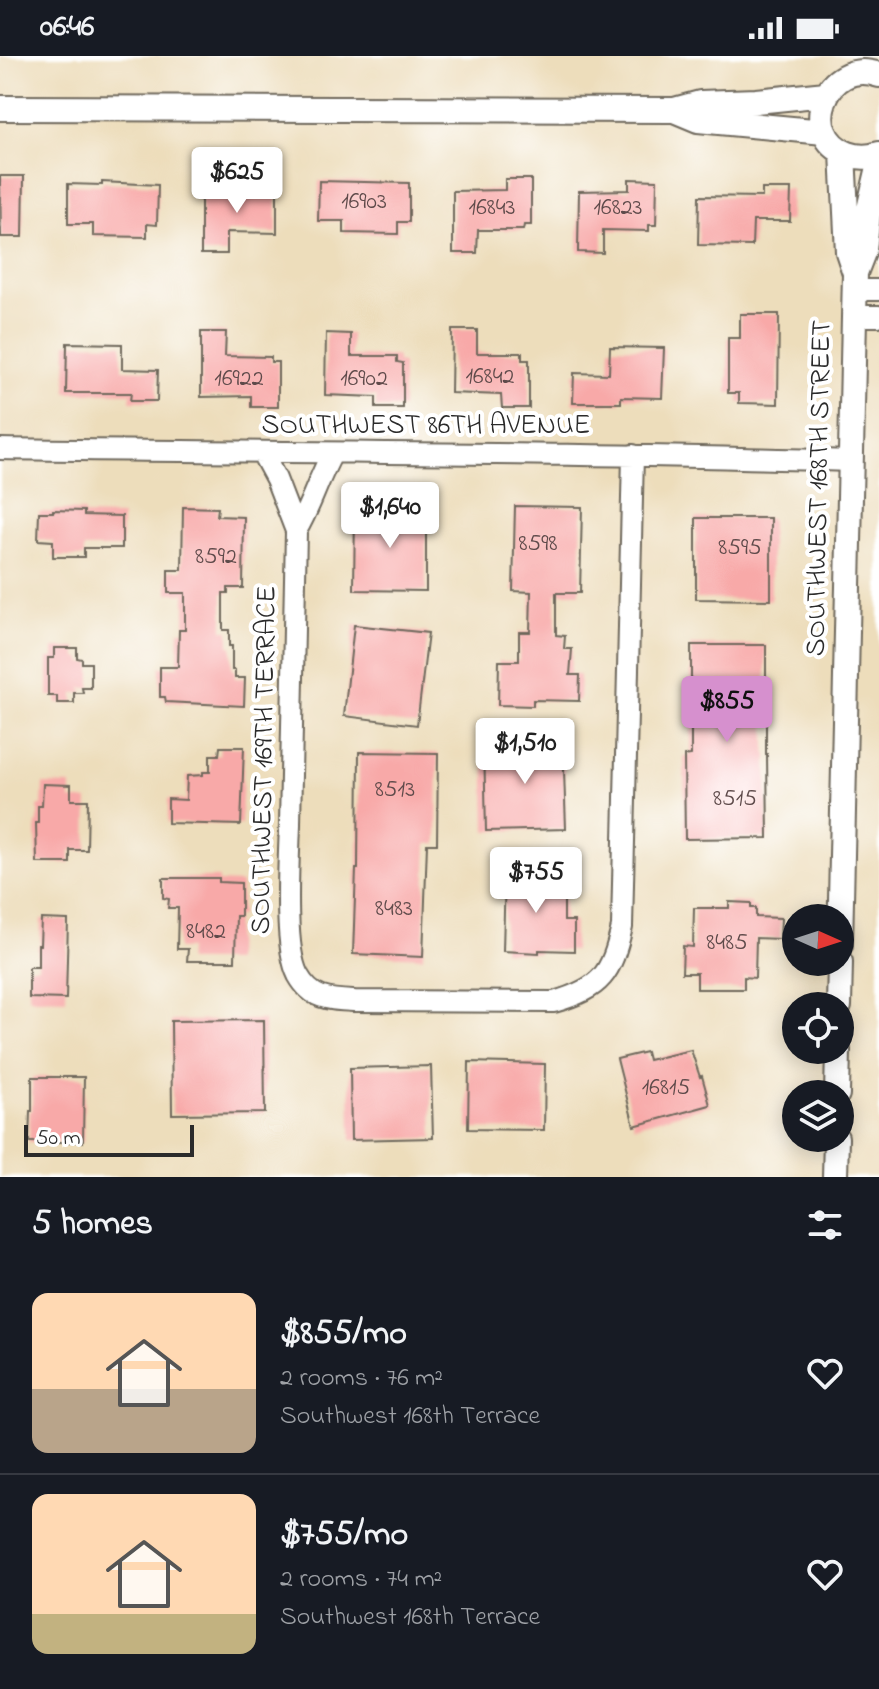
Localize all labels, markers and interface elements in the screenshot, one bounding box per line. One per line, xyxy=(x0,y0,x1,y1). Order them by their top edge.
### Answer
text: 06:46 xyxy=(40,6,94,50)
pin: $625 xyxy=(190,147,284,215)
text: $625 xyxy=(210,154,264,192)
house number: 16903 xyxy=(341,185,387,220)
house number: 16843 xyxy=(469,191,516,226)
house number: 16823 xyxy=(593,191,643,226)
street label: SOUTHWEST 168TH STREET xyxy=(797,319,843,657)
house number: 16842 xyxy=(465,360,515,395)
house number: 16922 xyxy=(214,362,264,397)
house number: 16902 xyxy=(340,362,388,397)
street label: SOUTHWEST 86TH AVENUE xyxy=(261,406,591,447)
pin: $1,640 xyxy=(325,482,455,550)
text: $1,640 xyxy=(359,489,421,527)
house number: 8598 xyxy=(519,527,557,562)
house number: 8595 xyxy=(718,531,762,566)
house number: 8592 xyxy=(195,540,237,575)
street label: SOUTHWEST 169TH TERRACE xyxy=(241,585,289,935)
pin: $855 xyxy=(680,676,774,744)
text: $855 xyxy=(699,683,755,721)
pin: $1,510 xyxy=(460,718,590,786)
text: $1,510 xyxy=(494,725,556,763)
house number: 8513 xyxy=(375,773,415,808)
house number: 8515 xyxy=(713,782,757,817)
pin: $755 xyxy=(489,847,583,915)
text: $755 xyxy=(508,854,564,892)
house number: 8483 xyxy=(375,892,413,927)
north arrow xyxy=(782,904,854,976)
map controls xyxy=(782,904,854,1152)
house number: 8482 xyxy=(186,915,226,950)
house number: 8485 xyxy=(706,926,748,961)
button: locate xyxy=(782,992,854,1064)
house number: 16815 xyxy=(642,1071,691,1106)
button: layers xyxy=(782,1080,854,1152)
scale bar xyxy=(24,1121,194,1157)
text: 50 m xyxy=(36,1123,81,1155)
text: 5 homes xyxy=(32,1200,153,1250)
icon: filters xyxy=(803,1203,847,1247)
text: $855/mo xyxy=(280,1310,407,1360)
icon: home xyxy=(96,1325,192,1421)
icon: heart xyxy=(803,1351,847,1395)
text: 2 rooms · 76 m² xyxy=(280,1360,443,1398)
text: Southwest 168th Terrace xyxy=(280,1398,540,1436)
text: $755/mo xyxy=(280,1511,408,1561)
icon: home xyxy=(96,1526,192,1622)
icon: heart xyxy=(803,1552,847,1596)
text: 2 rooms · 74 m² xyxy=(280,1561,442,1599)
text: Southwest 168th Terrace xyxy=(280,1599,540,1637)

